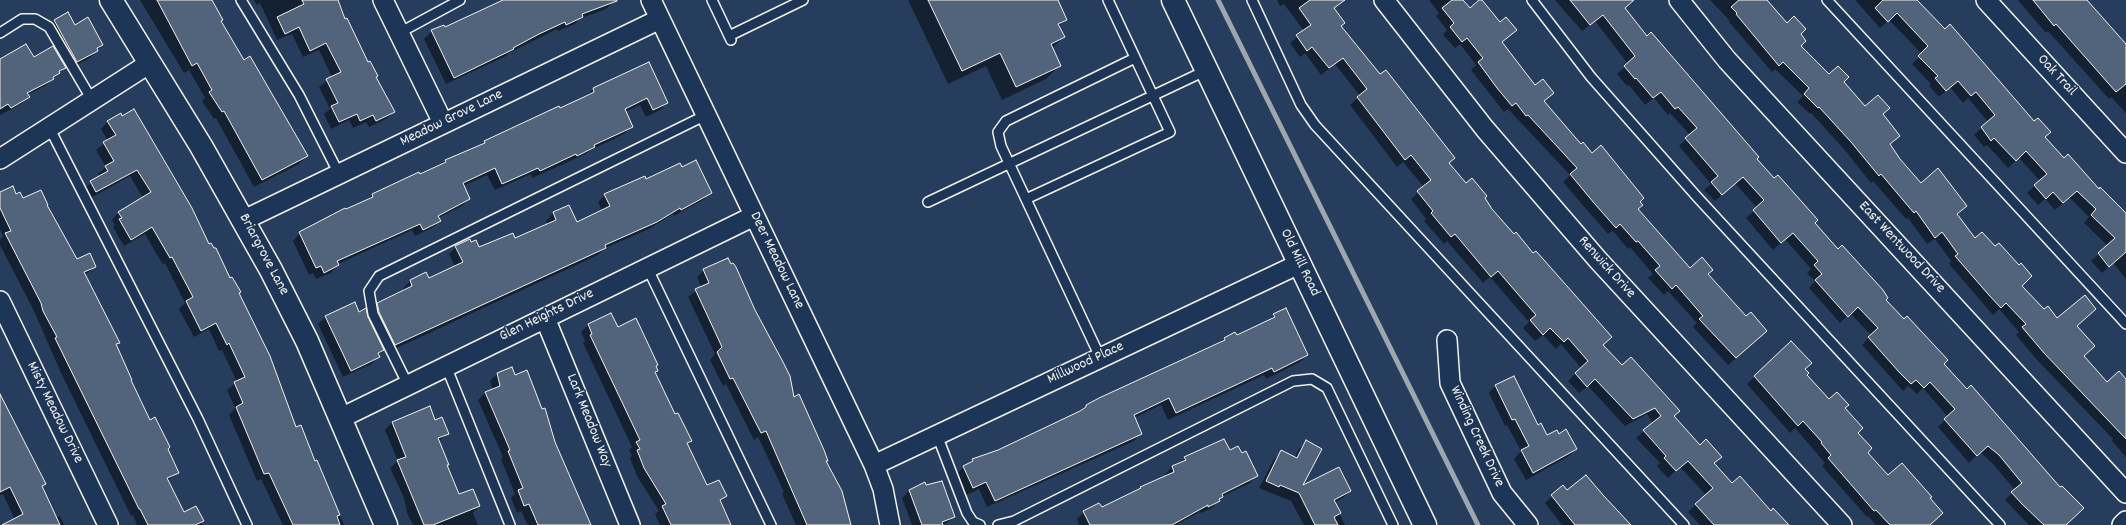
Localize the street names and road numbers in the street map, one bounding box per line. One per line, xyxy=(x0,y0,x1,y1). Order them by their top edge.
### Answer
street label: Oak Trail xyxy=(2032,52,2080,100)
street label: Meadow Grove Lane xyxy=(398,86,506,152)
street label: East Wentwood Drive xyxy=(1854,198,1948,298)
street label: Deer Meadow Lane xyxy=(745,209,807,313)
street label: Briargrove Lane xyxy=(234,211,292,299)
street label: Old Mill Road xyxy=(1275,226,1323,300)
street label: Renwick Drive xyxy=(1573,233,1639,303)
street label: Glen Heights Drive xyxy=(497,285,597,347)
street label: Millwood Place xyxy=(1045,338,1127,390)
street label: Misty Meadow Drive xyxy=(22,359,86,467)
street label: Lark Meadow Way xyxy=(561,372,615,470)
street label: Winding Creek Drive xyxy=(1445,384,1507,490)

